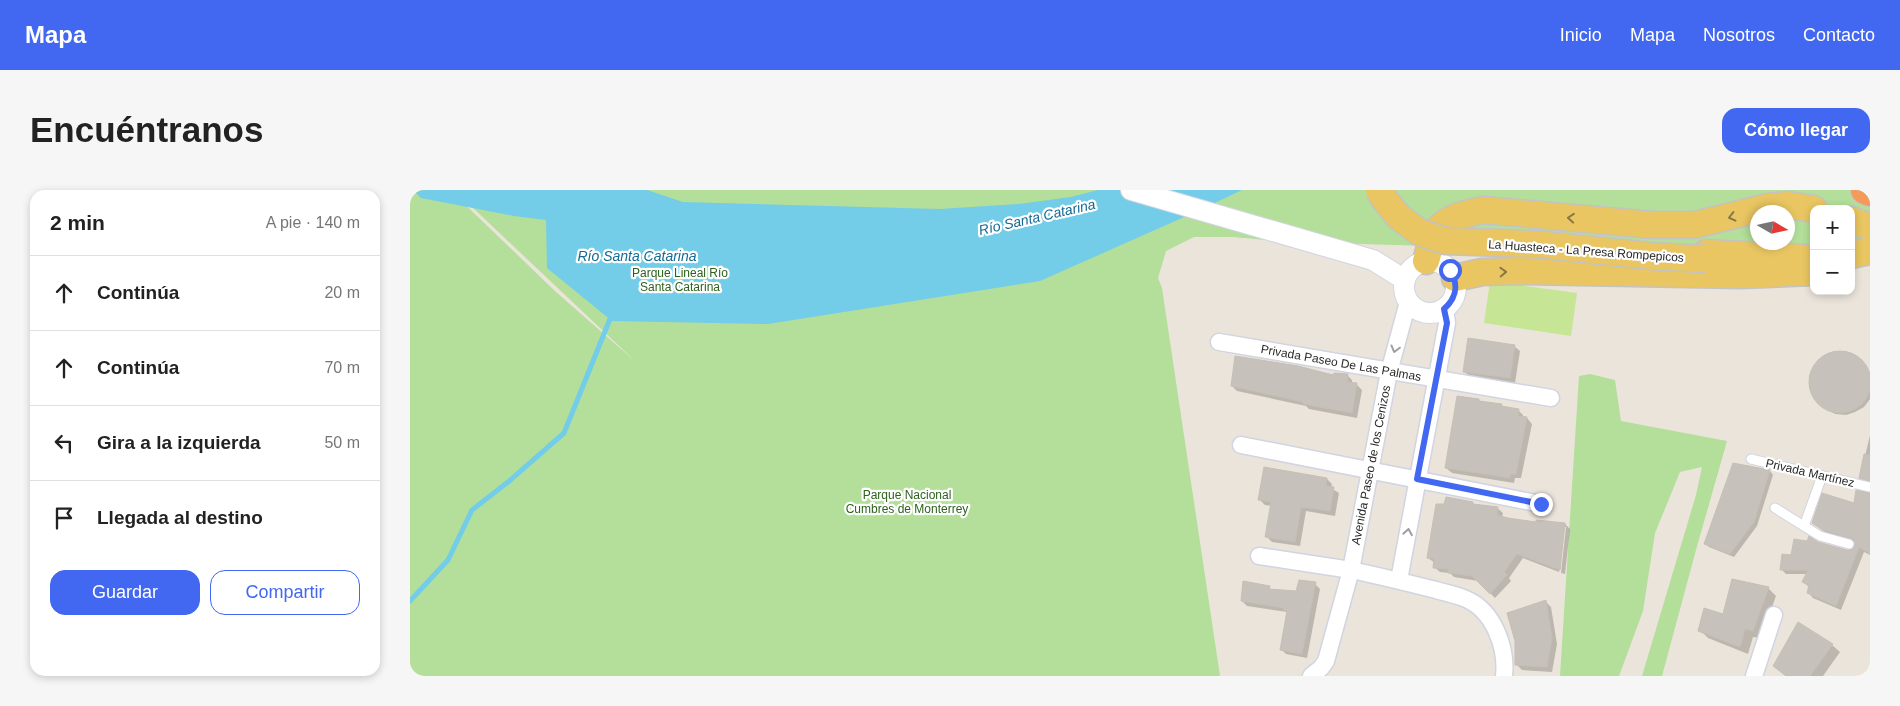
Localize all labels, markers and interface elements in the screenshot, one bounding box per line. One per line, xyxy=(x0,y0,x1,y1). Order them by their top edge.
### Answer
text: Mapa xyxy=(25,21,86,48)
text: Inicio xyxy=(1560,25,1602,45)
text: Mapa xyxy=(1630,25,1675,45)
text: Nosotros xyxy=(1703,25,1775,45)
text: Contacto xyxy=(1803,25,1875,45)
button: Cómo llegar xyxy=(1722,108,1870,153)
text: Encuéntranos xyxy=(30,110,263,149)
water label: Río Santa Catarina xyxy=(977,196,1097,238)
north arrow xyxy=(1750,205,1795,250)
map controls xyxy=(1810,205,1855,295)
button: + xyxy=(1810,205,1855,250)
text: 2 min xyxy=(50,211,105,234)
one-way arrow xyxy=(1727,211,1736,222)
one-way arrow xyxy=(1566,213,1574,224)
text: A pie · 140 m xyxy=(266,214,360,231)
street label: La Huasteca - La Presa Rompepicos xyxy=(1488,237,1684,265)
water label: Río Santa Catarina xyxy=(577,248,697,264)
button: − xyxy=(1810,250,1855,295)
route start xyxy=(1439,259,1462,282)
park label: Parque Lineal Río Santa Catarina xyxy=(632,266,728,294)
one-way arrow xyxy=(1499,266,1507,277)
icon: ahead xyxy=(50,279,78,307)
text: Continúa xyxy=(97,282,179,303)
text: 20 m xyxy=(324,284,360,301)
street label: Privada Paseo De Las Palmas xyxy=(1260,342,1422,384)
one-way arrow xyxy=(1391,344,1401,352)
icon: ahead xyxy=(50,354,78,382)
text: Continúa xyxy=(97,357,179,378)
text: 70 m xyxy=(324,359,360,376)
street label: Avenida Paseo de los Cenizos xyxy=(1349,384,1393,546)
icon: left xyxy=(50,429,78,457)
text: Gira a la izquierda xyxy=(97,432,261,453)
text: 50 m xyxy=(324,434,360,451)
street label: Privada Martínez xyxy=(1764,456,1856,490)
park label: Parque Nacional Cumbres de Monterrey xyxy=(846,488,968,516)
route end xyxy=(1530,493,1553,516)
icon: arrive xyxy=(50,504,78,532)
text: Llegada al destino xyxy=(97,507,263,528)
one-way arrow xyxy=(1402,528,1412,536)
button: Guardar xyxy=(50,570,200,615)
button: Compartir xyxy=(210,570,360,615)

